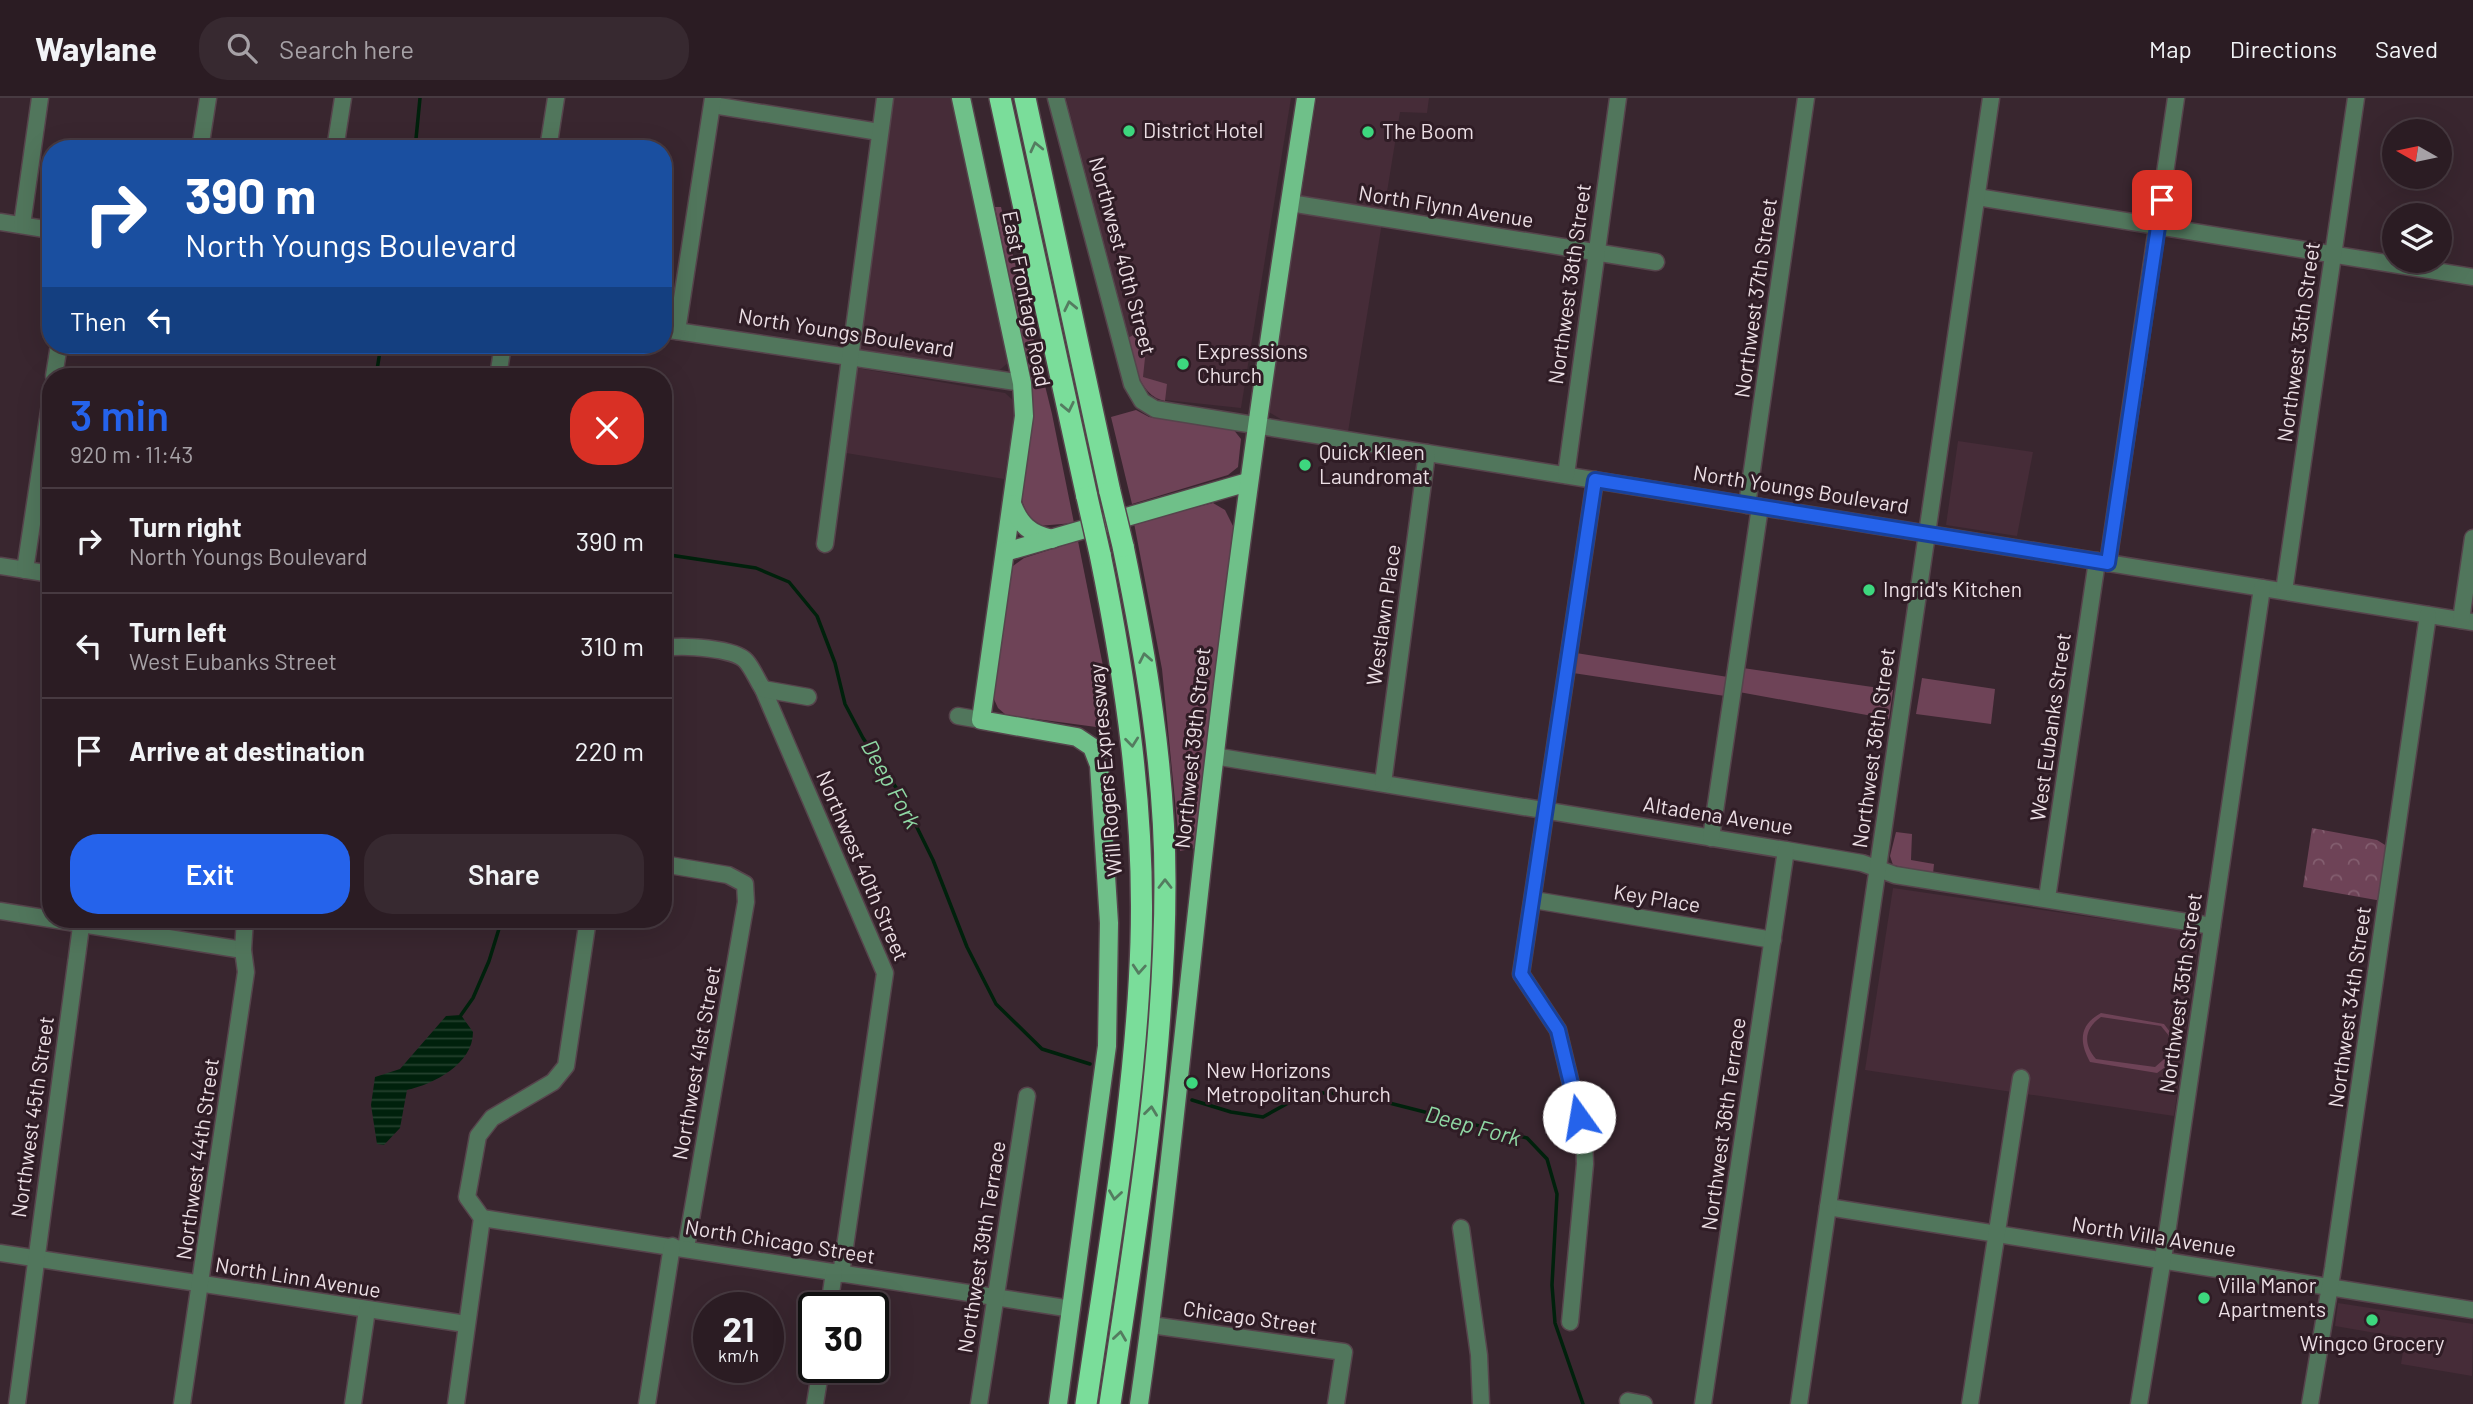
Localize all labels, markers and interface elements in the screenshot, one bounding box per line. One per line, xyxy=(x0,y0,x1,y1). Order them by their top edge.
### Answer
search box xyxy=(199,17,689,80)
text: Waylane xyxy=(35,28,157,68)
icon: search xyxy=(223,29,261,67)
text: Search here xyxy=(279,33,414,64)
text: Map xyxy=(2149,34,2192,63)
text: Directions xyxy=(2230,34,2337,63)
text: Saved xyxy=(2375,34,2438,63)
place label: District Hotel xyxy=(1143,117,1263,142)
place label: The Boom xyxy=(1382,118,1474,143)
north arrow xyxy=(2382,119,2452,189)
map controls xyxy=(2382,119,2452,273)
marker: District Hotel xyxy=(1121,123,1137,139)
marker: The Boom xyxy=(1360,124,1376,140)
one-way arrow xyxy=(1030,141,1044,153)
street label: Northwest 40th Street xyxy=(1085,154,1162,357)
text: 390 m xyxy=(185,165,316,224)
icon: right xyxy=(70,168,161,259)
pin xyxy=(2132,170,2192,230)
street label: North Flynn Avenue xyxy=(1357,179,1535,232)
icon: arrive xyxy=(2143,181,2181,219)
street label: Northwest 38th Street xyxy=(1542,182,1595,386)
street label: Northwest 37th Street xyxy=(1728,196,1781,399)
button: layers xyxy=(2382,203,2452,273)
street label: East Frontage Road xyxy=(998,209,1057,389)
text: North Youngs Boulevard xyxy=(185,225,517,263)
street label: Northwest 35th Street xyxy=(2271,240,2324,444)
one-way arrow xyxy=(1064,300,1079,312)
icon: left xyxy=(141,301,179,339)
street label: North Youngs Boulevard xyxy=(737,302,956,361)
text: Then xyxy=(70,305,127,336)
place label: Expressions Church xyxy=(1197,338,1308,387)
marker: Expressions Church xyxy=(1175,356,1191,372)
text: 3 min xyxy=(70,389,169,439)
button: close xyxy=(570,391,644,465)
one-way arrow xyxy=(1059,401,1074,413)
place label: Quick Kleen Laundromat xyxy=(1319,439,1430,488)
text: 920 m · 11:43 xyxy=(70,440,193,468)
marker: Quick Kleen Laundromat xyxy=(1297,457,1313,473)
street label: North Youngs Boulevard xyxy=(1692,459,1911,518)
text: Turn right xyxy=(129,511,242,542)
icon: right xyxy=(70,522,108,560)
text: 390 m xyxy=(576,525,644,556)
text: North Youngs Boulevard xyxy=(129,542,368,570)
street label: Westlawn Place xyxy=(1360,543,1405,687)
place label: Ingrid's Kitchen xyxy=(1883,576,2022,601)
marker: Ingrid's Kitchen xyxy=(1861,582,1877,598)
text: Turn left xyxy=(129,616,227,647)
icon: left xyxy=(70,627,108,665)
text: 310 m xyxy=(580,630,644,661)
street label: West Eubanks Street xyxy=(2024,631,2075,823)
street label: Northwest 39th Street xyxy=(1169,646,1215,850)
street label: Northwest 36th Street xyxy=(1846,646,1899,850)
text: West Eubanks Street xyxy=(129,647,337,675)
one-way arrow xyxy=(1138,652,1153,664)
street label: Will Rogers Expressway xyxy=(1083,662,1126,878)
icon: arrive xyxy=(70,732,108,770)
water label: Deep Fork xyxy=(856,734,928,833)
text: Arrive at destination xyxy=(129,735,365,766)
text: 220 m xyxy=(575,735,644,766)
one-way arrow xyxy=(1124,737,1139,748)
street label: Northwest 40th Street xyxy=(812,767,915,964)
street label: Altadena Avenue xyxy=(1641,790,1795,839)
button: Exit xyxy=(70,834,350,914)
button: Share xyxy=(364,834,644,914)
one-way arrow xyxy=(1157,878,1173,889)
street label: Key Place xyxy=(1612,878,1702,917)
street label: Northwest 35th Street xyxy=(2153,891,2206,1095)
street label: Northwest 34th Street xyxy=(2322,905,2375,1109)
street label: Northwest 41st Street xyxy=(666,964,725,1162)
one-way arrow xyxy=(1132,964,1147,975)
street label: Northwest 45th Street xyxy=(5,1015,58,1219)
street label: Northwest 36th Terrace xyxy=(1695,1016,1750,1232)
street label: Northwest 44th Street xyxy=(170,1056,223,1261)
place label: New Horizons Metropolitan Church xyxy=(1206,1057,1391,1106)
marker: New Horizons Metropolitan Church xyxy=(1184,1075,1200,1091)
position arrow xyxy=(1542,1080,1616,1154)
water label: Deep Fork xyxy=(1423,1099,1524,1151)
one-way arrow xyxy=(1143,1105,1158,1117)
street label: Northwest 39th Terrace xyxy=(951,1139,1010,1355)
one-way arrow xyxy=(1108,1189,1123,1201)
street label: North Villa Avenue xyxy=(2070,1210,2238,1261)
street label: North Chicago Street xyxy=(683,1213,877,1268)
street label: North Linn Avenue xyxy=(214,1251,383,1302)
place label: Villa Manor Apartments xyxy=(2218,1272,2326,1321)
marker: Villa Manor Apartments xyxy=(2196,1290,2212,1306)
speed limit sign: 30 xyxy=(798,1292,889,1383)
street label: Chicago Street xyxy=(1181,1295,1319,1338)
text: 21 xyxy=(723,1307,754,1349)
marker: Wingco Grocery xyxy=(2364,1312,2380,1328)
place label: Wingco Grocery xyxy=(2300,1330,2445,1355)
one-way arrow xyxy=(1112,1331,1127,1342)
text: km/h xyxy=(718,1344,759,1366)

